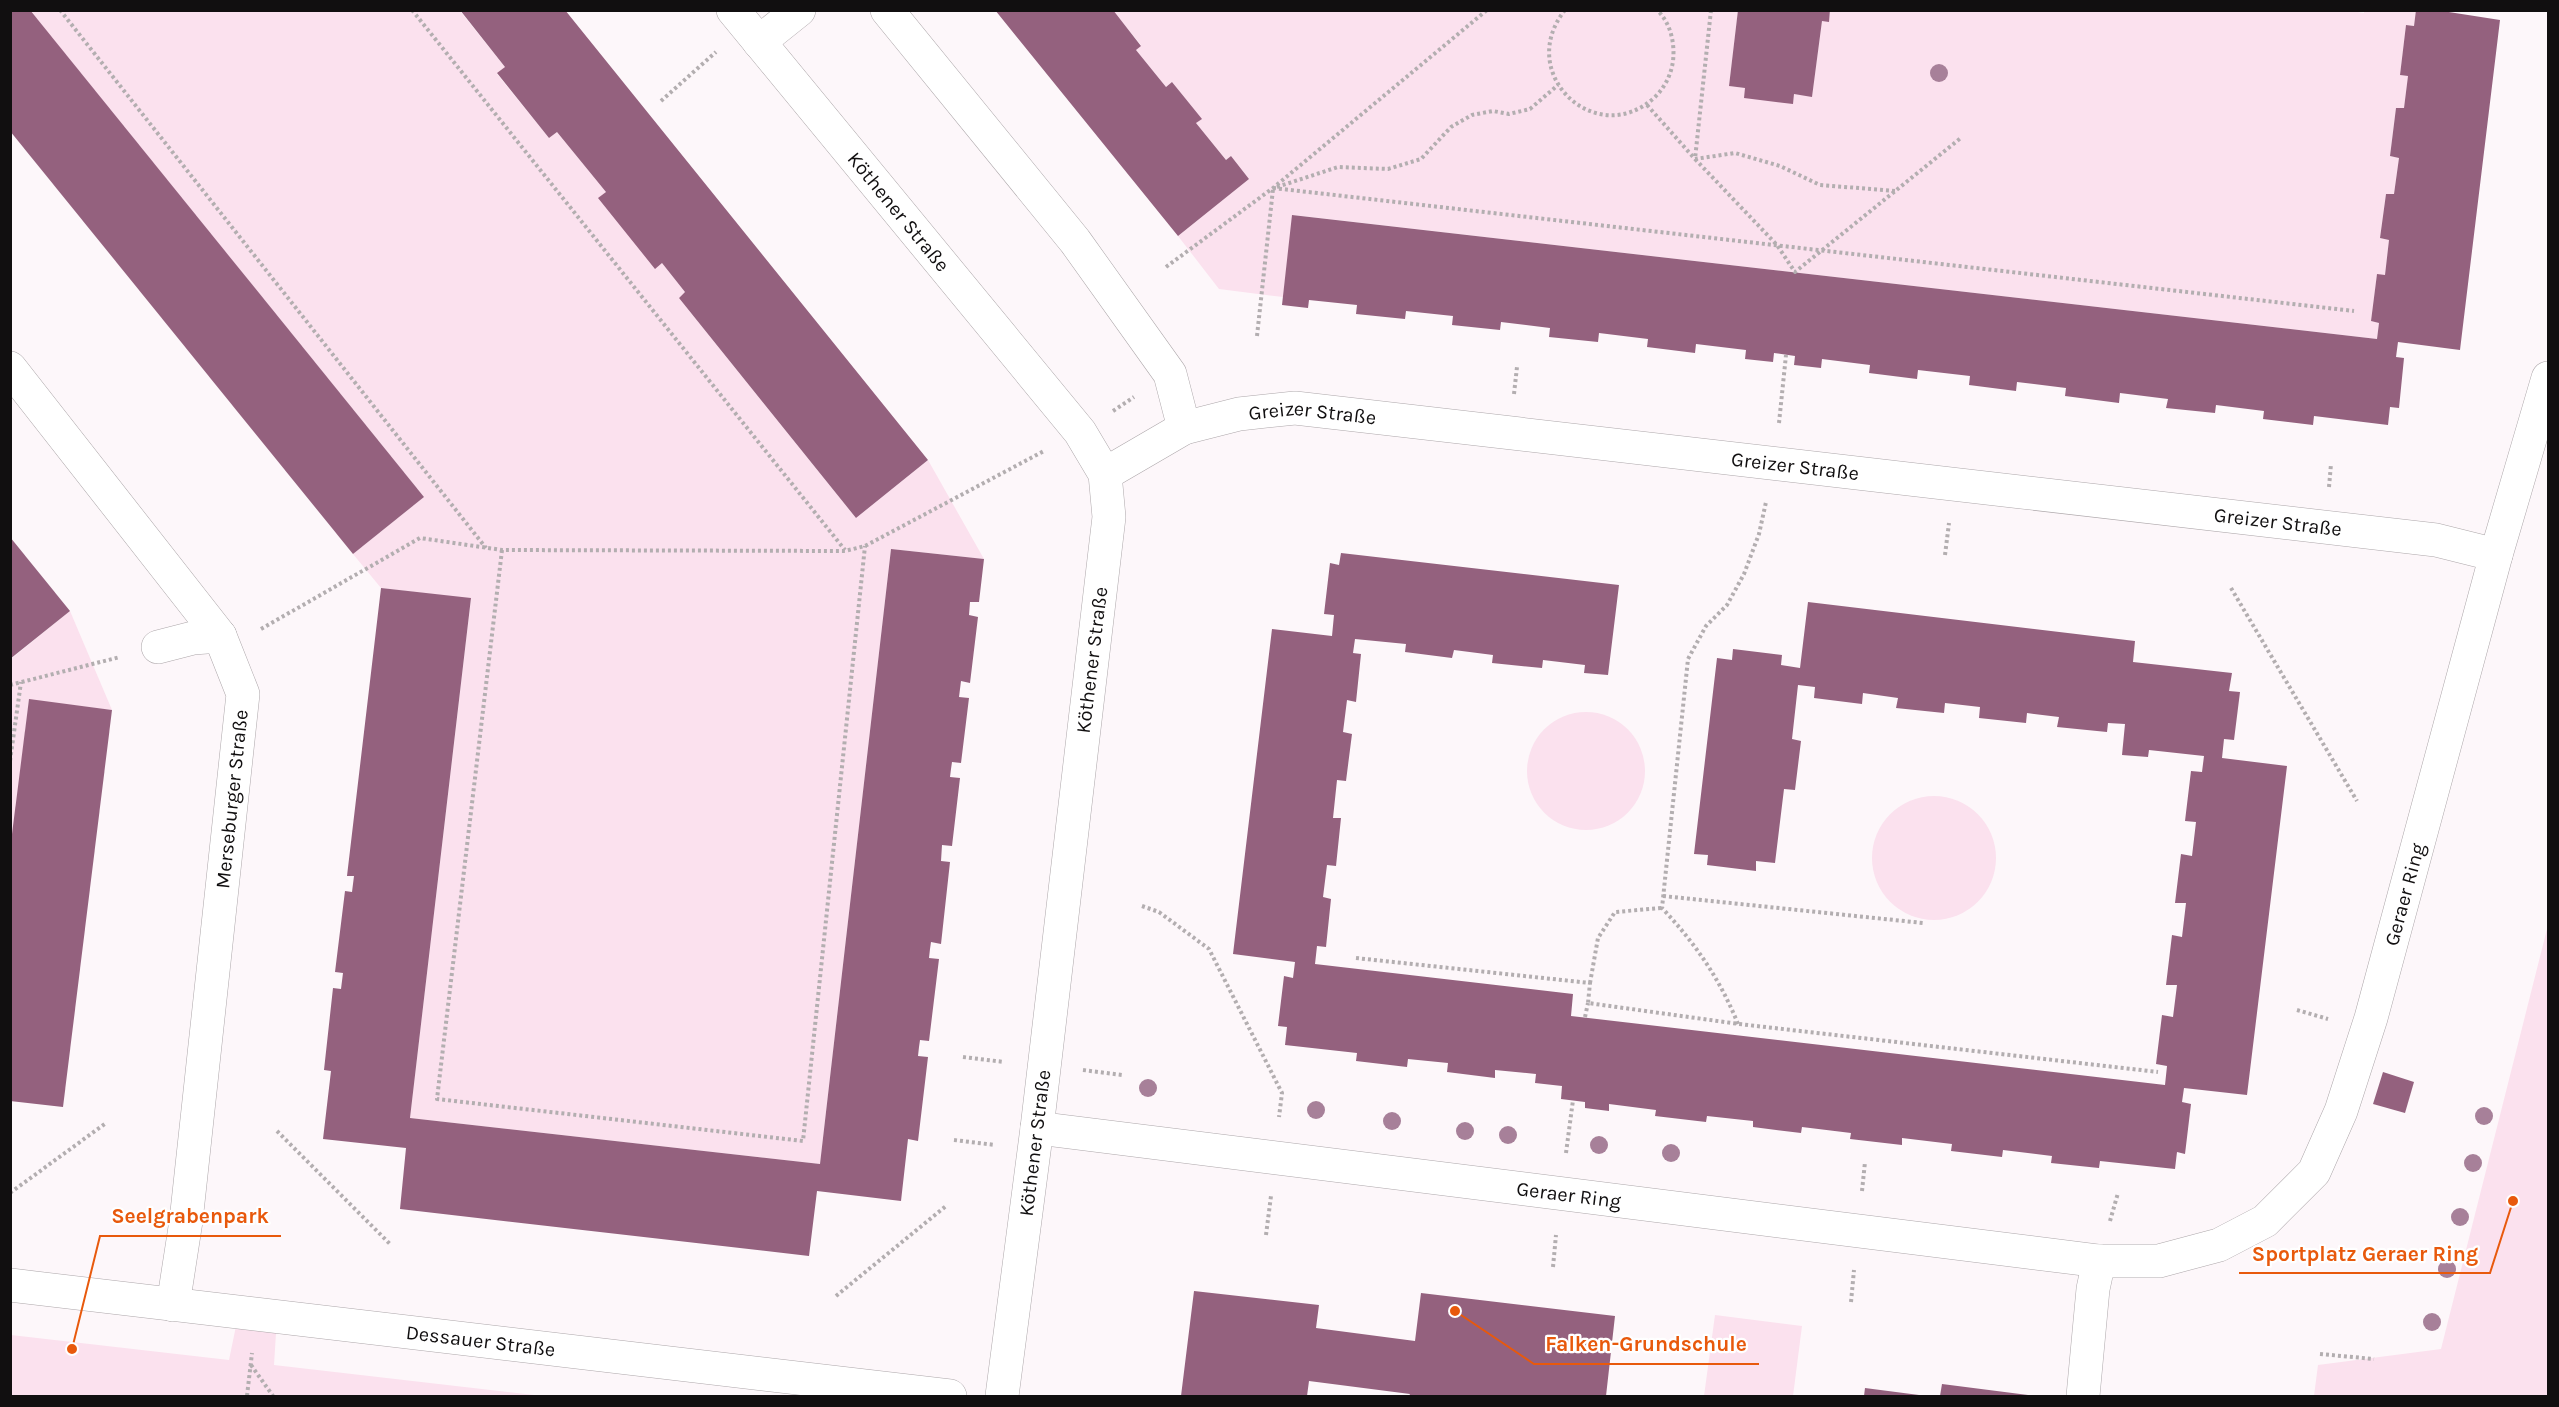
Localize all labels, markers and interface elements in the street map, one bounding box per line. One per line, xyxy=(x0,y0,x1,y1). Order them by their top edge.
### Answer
street label: Köthener Straße xyxy=(843,147,955,276)
street label: Greizer Straße xyxy=(1247,396,1378,429)
street label: Greizer Straße xyxy=(1730,447,1860,485)
street label: Greizer Straße xyxy=(2213,503,2343,541)
street label: Köthener Straße xyxy=(1072,585,1112,735)
street label: Merseburger Straße xyxy=(211,708,253,890)
street label: Geraer Ring xyxy=(2380,841,2429,948)
street label: Köthener Straße xyxy=(1015,1068,1055,1218)
street label: Geraer Ring xyxy=(1515,1177,1623,1213)
callout: Seelgrabenpark xyxy=(100,1197,281,1236)
text: Seelgrabenpark xyxy=(111,1204,269,1228)
callout: Sportplatz Geraer Ring xyxy=(2239,1234,2490,1273)
text: Sportplatz Geraer Ring xyxy=(2252,1242,2478,1266)
street label: Dessauer Straße xyxy=(405,1320,557,1361)
callout: Falken-Grundschule xyxy=(1534,1325,1759,1364)
text: Falken-Grundschule xyxy=(1545,1332,1747,1356)

